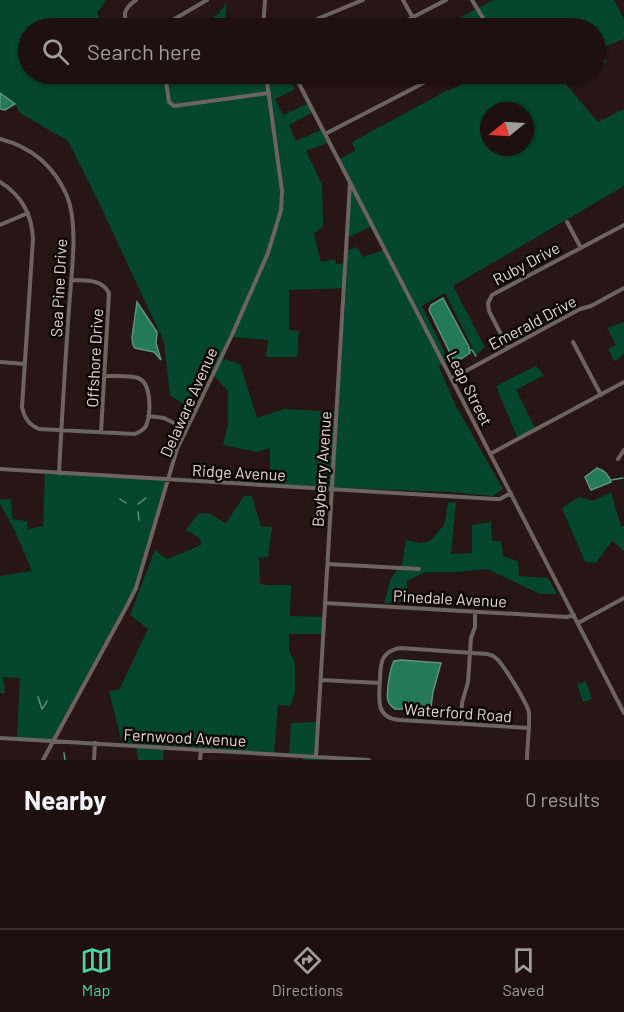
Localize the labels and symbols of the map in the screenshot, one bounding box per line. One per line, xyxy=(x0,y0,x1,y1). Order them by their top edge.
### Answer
north arrow xyxy=(480,102,534,156)
street label: Ruby Drive xyxy=(489,237,563,289)
street label: Sea Pine Drive xyxy=(46,238,70,338)
street label: Emerald Drive xyxy=(485,291,579,353)
street label: Offshore Drive xyxy=(82,308,106,408)
street label: Delaware Avenue xyxy=(155,344,221,460)
street label: Leap Street xyxy=(443,347,497,429)
street label: Bayberry Avenue xyxy=(307,410,335,528)
street label: Ridge Avenue xyxy=(192,460,286,484)
street label: Pinedale Avenue xyxy=(393,586,507,610)
street label: Waterford Road xyxy=(403,699,513,725)
street label: Fernwood Avenue xyxy=(123,724,247,750)

